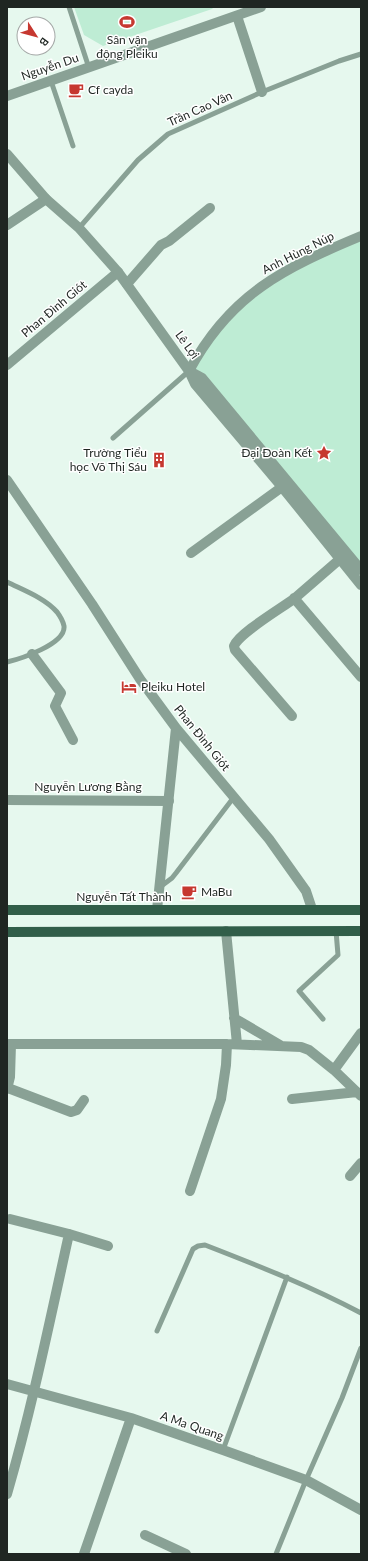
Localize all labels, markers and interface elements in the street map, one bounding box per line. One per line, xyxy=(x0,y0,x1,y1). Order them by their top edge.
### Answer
sports icon: Sân vận động Pleiku xyxy=(118,13,136,31)
north arrow xyxy=(16,16,56,56)
place label: Sân vận động Pleiku xyxy=(96,32,158,61)
text: B xyxy=(37,35,52,49)
street label: Nguyễn Du xyxy=(19,50,81,83)
cafe icon: Cf cayda xyxy=(67,81,85,99)
place label: Cf cayda xyxy=(88,82,133,97)
street label: Trần Cao Vân xyxy=(165,88,234,129)
street label: Anh Hùng Núp xyxy=(259,228,337,277)
street label: Phan Đình Giót xyxy=(18,277,90,340)
street label: Lê Lợi xyxy=(172,328,203,362)
place icon: Đại Đoàn Kết xyxy=(315,444,333,462)
place label: Trường Tiểu học Võ Thị Sáu xyxy=(70,445,147,474)
place label: Đại Đoàn Kết xyxy=(241,445,313,460)
building icon: Trường Tiểu học Võ Thị Sáu xyxy=(150,451,168,469)
hotel icon: Pleiku Hotel xyxy=(120,678,138,696)
place label: Pleiku Hotel xyxy=(141,679,205,694)
street label: Phan Đình Giót xyxy=(171,702,234,774)
street label: Nguyễn Lương Bằng xyxy=(34,779,142,794)
cafe icon: MaBu xyxy=(180,883,198,901)
place label: MaBu xyxy=(201,884,232,899)
street label: Nguyễn Tất Thành xyxy=(76,889,172,904)
street label: A Ma Quang xyxy=(159,1408,226,1443)

